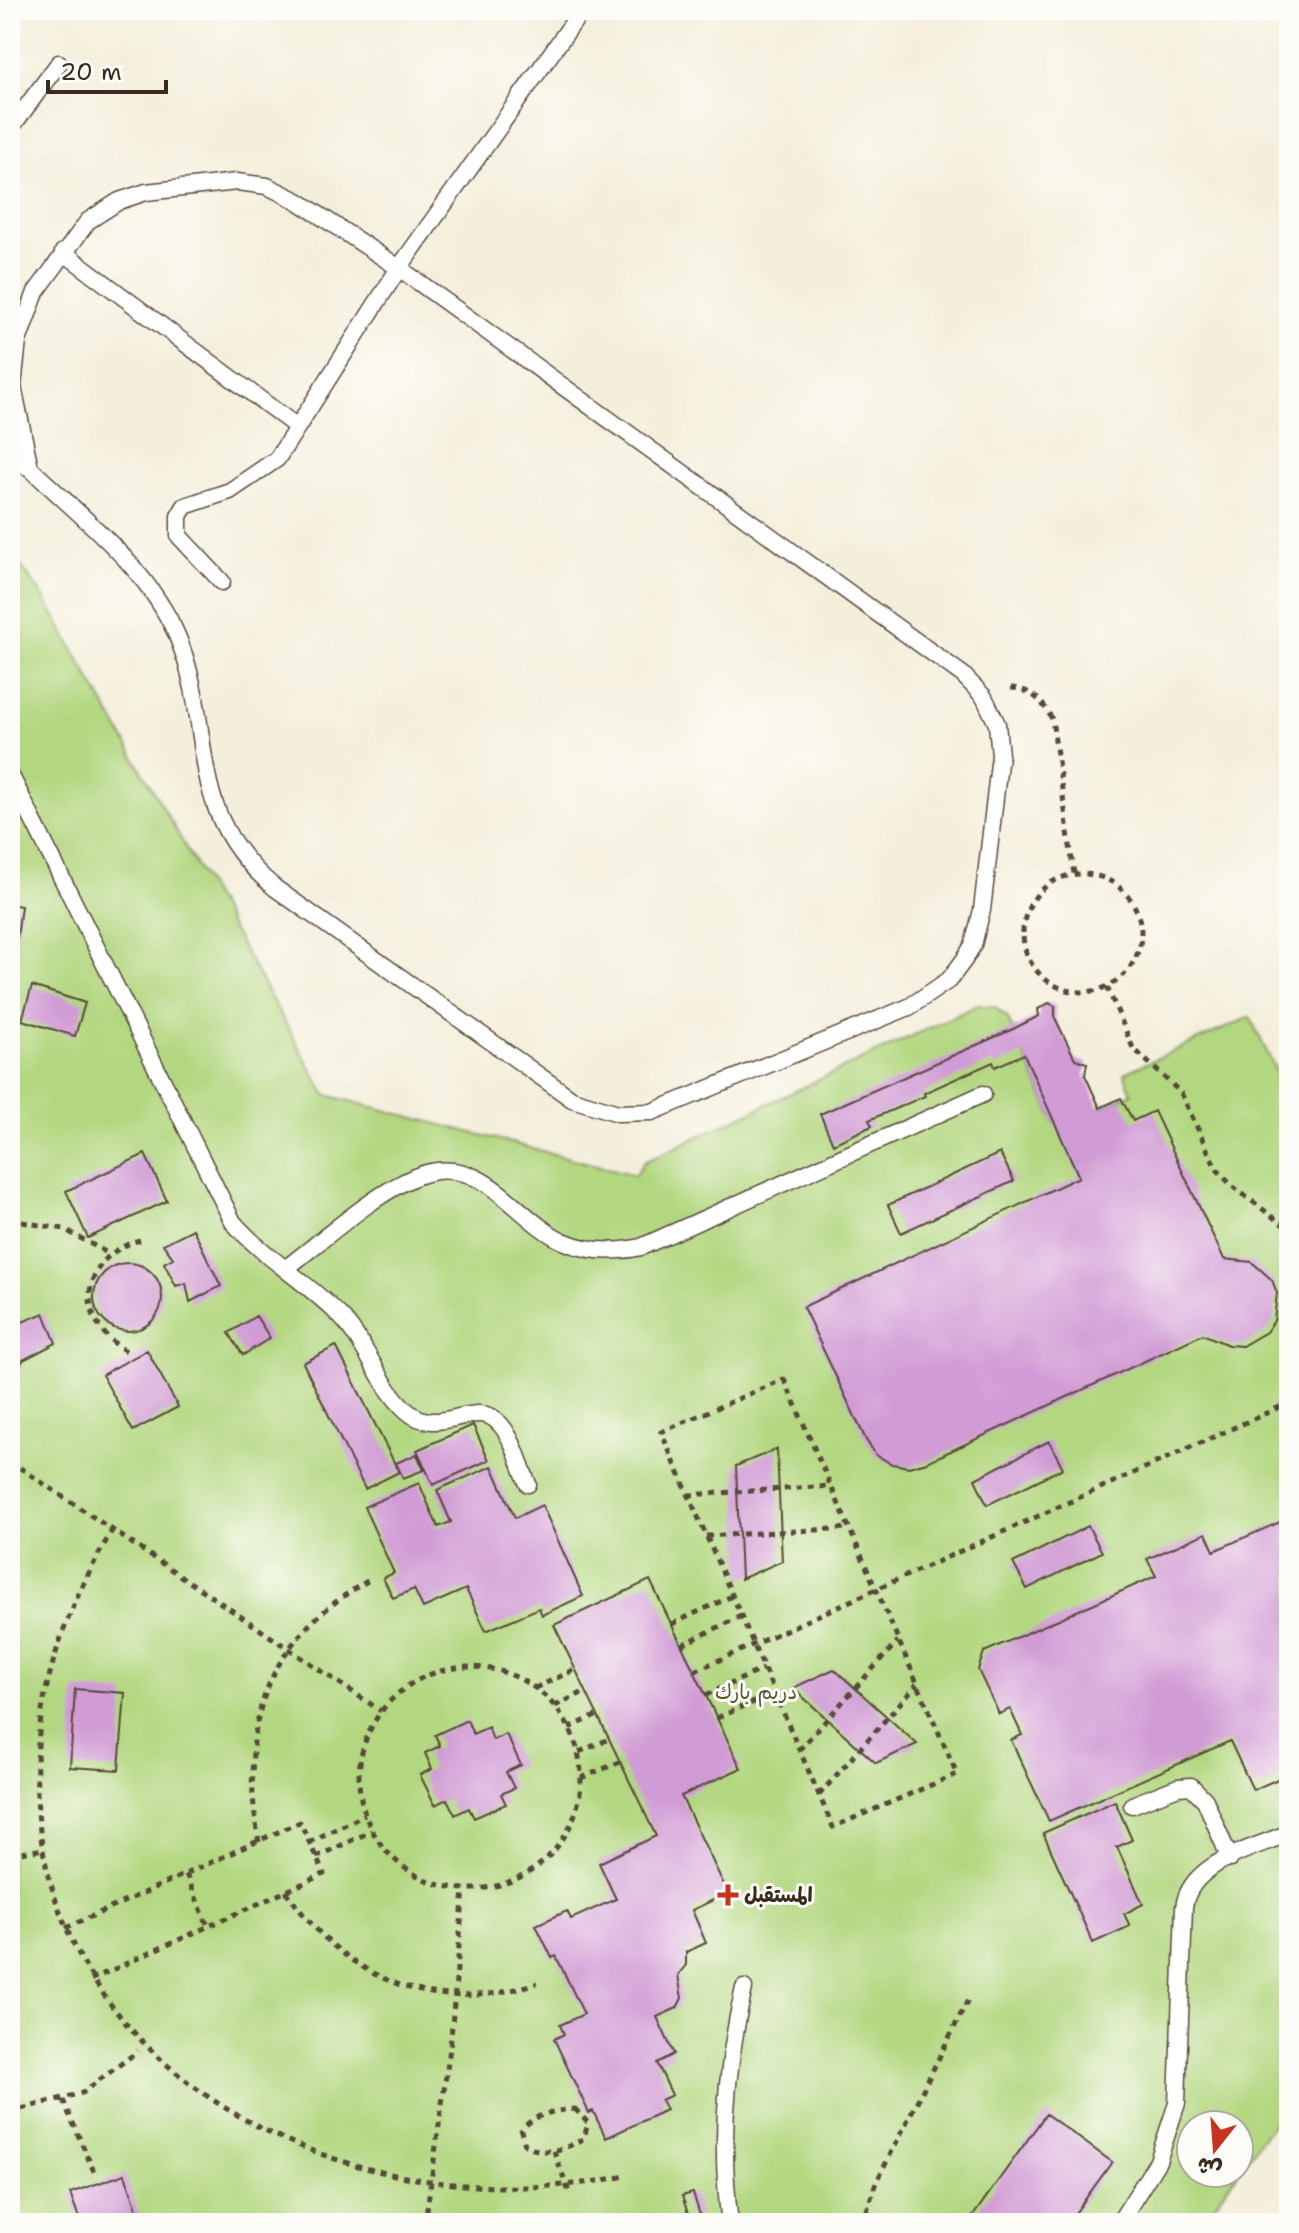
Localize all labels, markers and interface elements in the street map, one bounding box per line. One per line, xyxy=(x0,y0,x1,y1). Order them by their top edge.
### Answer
scale bar xyxy=(48,44,166,94)
text: 20 m xyxy=(60,56,122,88)
park label: دريم بارك xyxy=(715,1679,797,1707)
place label: المستقبل xyxy=(744,1882,813,1908)
marker: المستقبل xyxy=(719,1886,737,1904)
north arrow xyxy=(1175,2109,1255,2189)
text: ش xyxy=(1193,2150,1225,2185)

